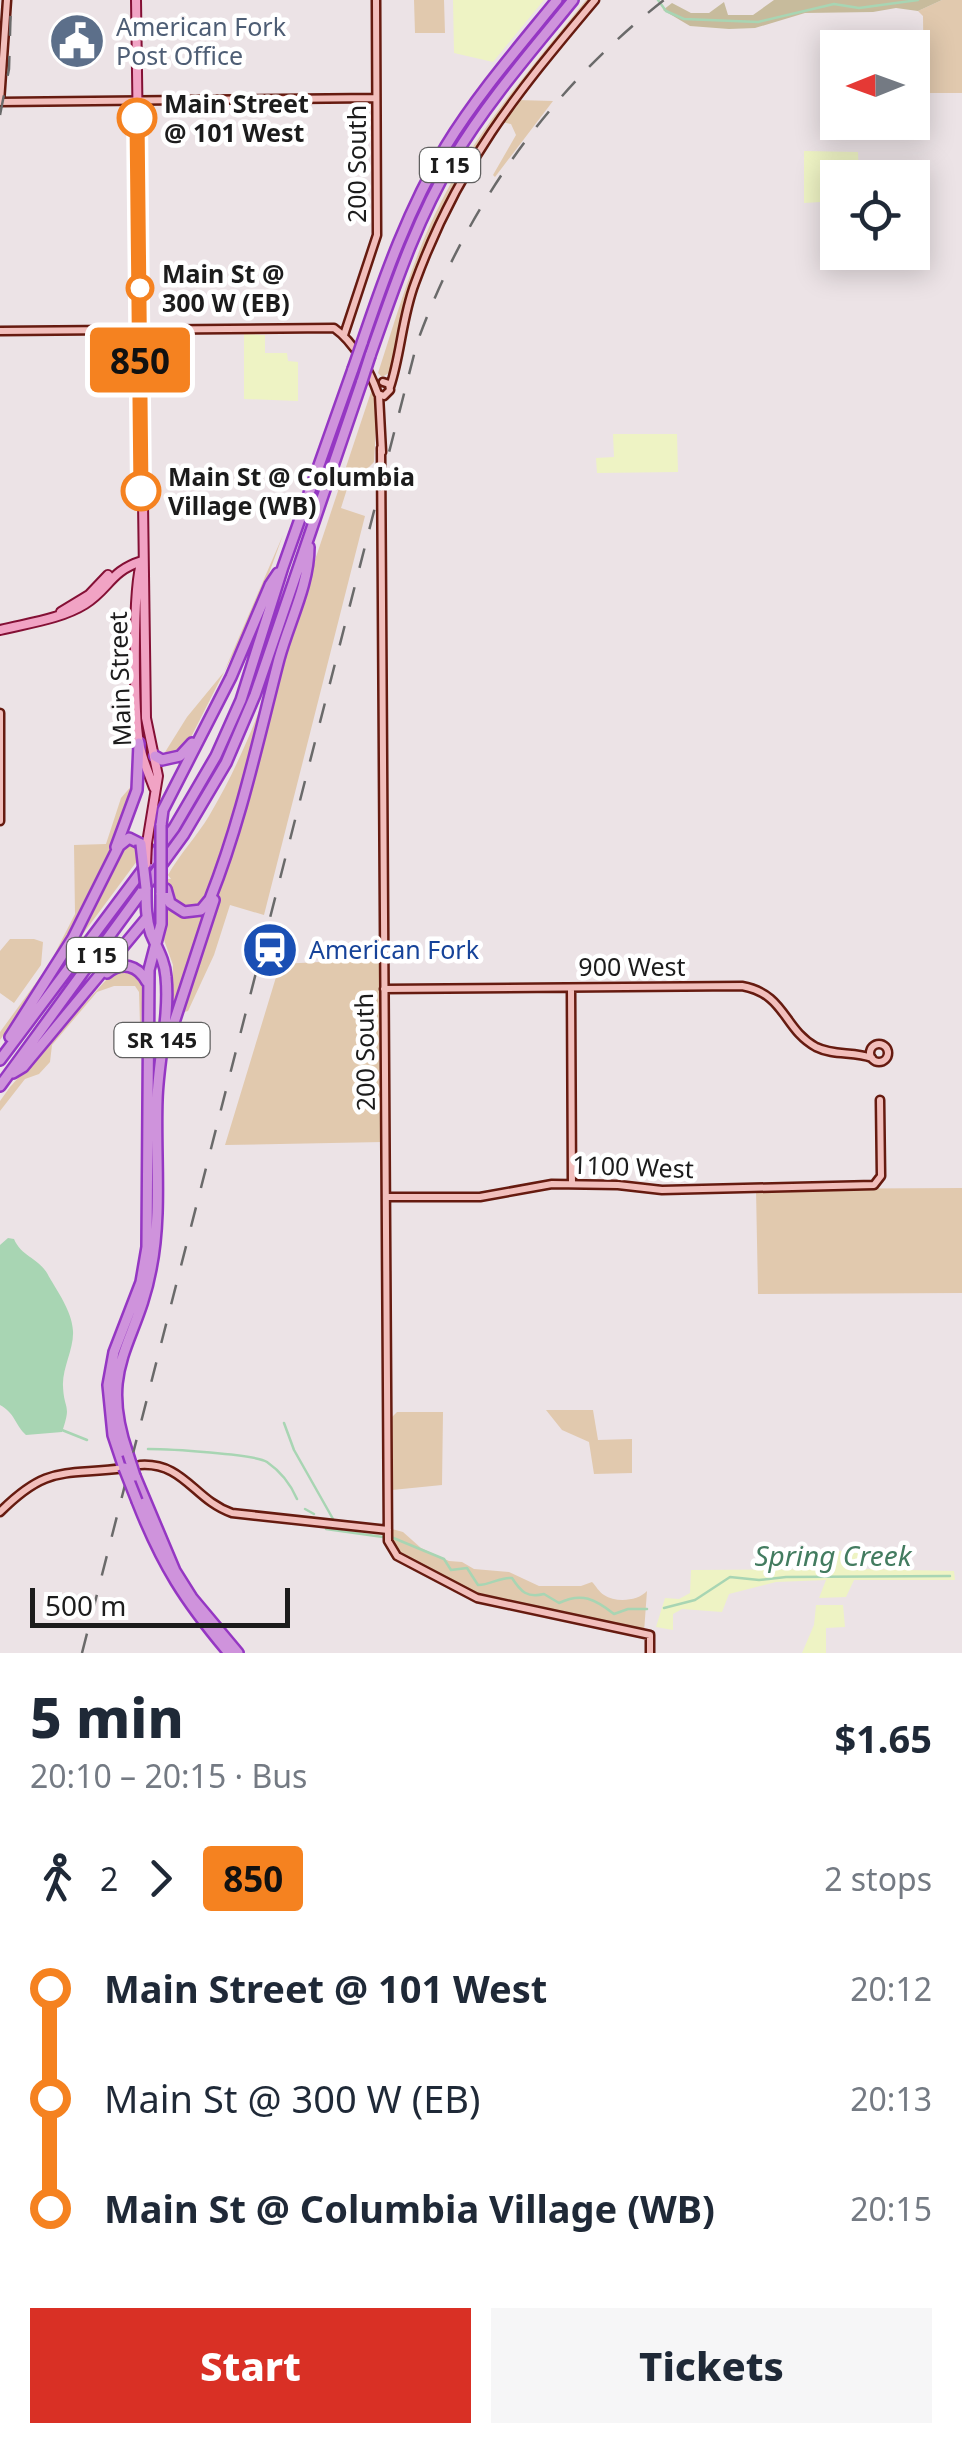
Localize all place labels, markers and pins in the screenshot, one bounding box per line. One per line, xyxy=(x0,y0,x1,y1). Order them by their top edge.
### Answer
place label: American Fork Post Office xyxy=(116,9,287,72)
public building icon: American Fork Post Office xyxy=(47,11,107,71)
place label: Main Street @ 101 West xyxy=(164,86,309,149)
marker: Main Street @ 101 West xyxy=(118,99,156,137)
place label: Main St @ 300 W (EB) xyxy=(162,256,290,319)
marker: Main St @ 300 W (EB) xyxy=(127,275,153,301)
place label: Main St @ Columbia Village (WB) xyxy=(168,459,415,522)
marker: Main St @ Columbia Village (WB) xyxy=(122,472,160,510)
station icon: American Fork xyxy=(240,920,300,980)
place label: American Fork xyxy=(309,932,480,966)

